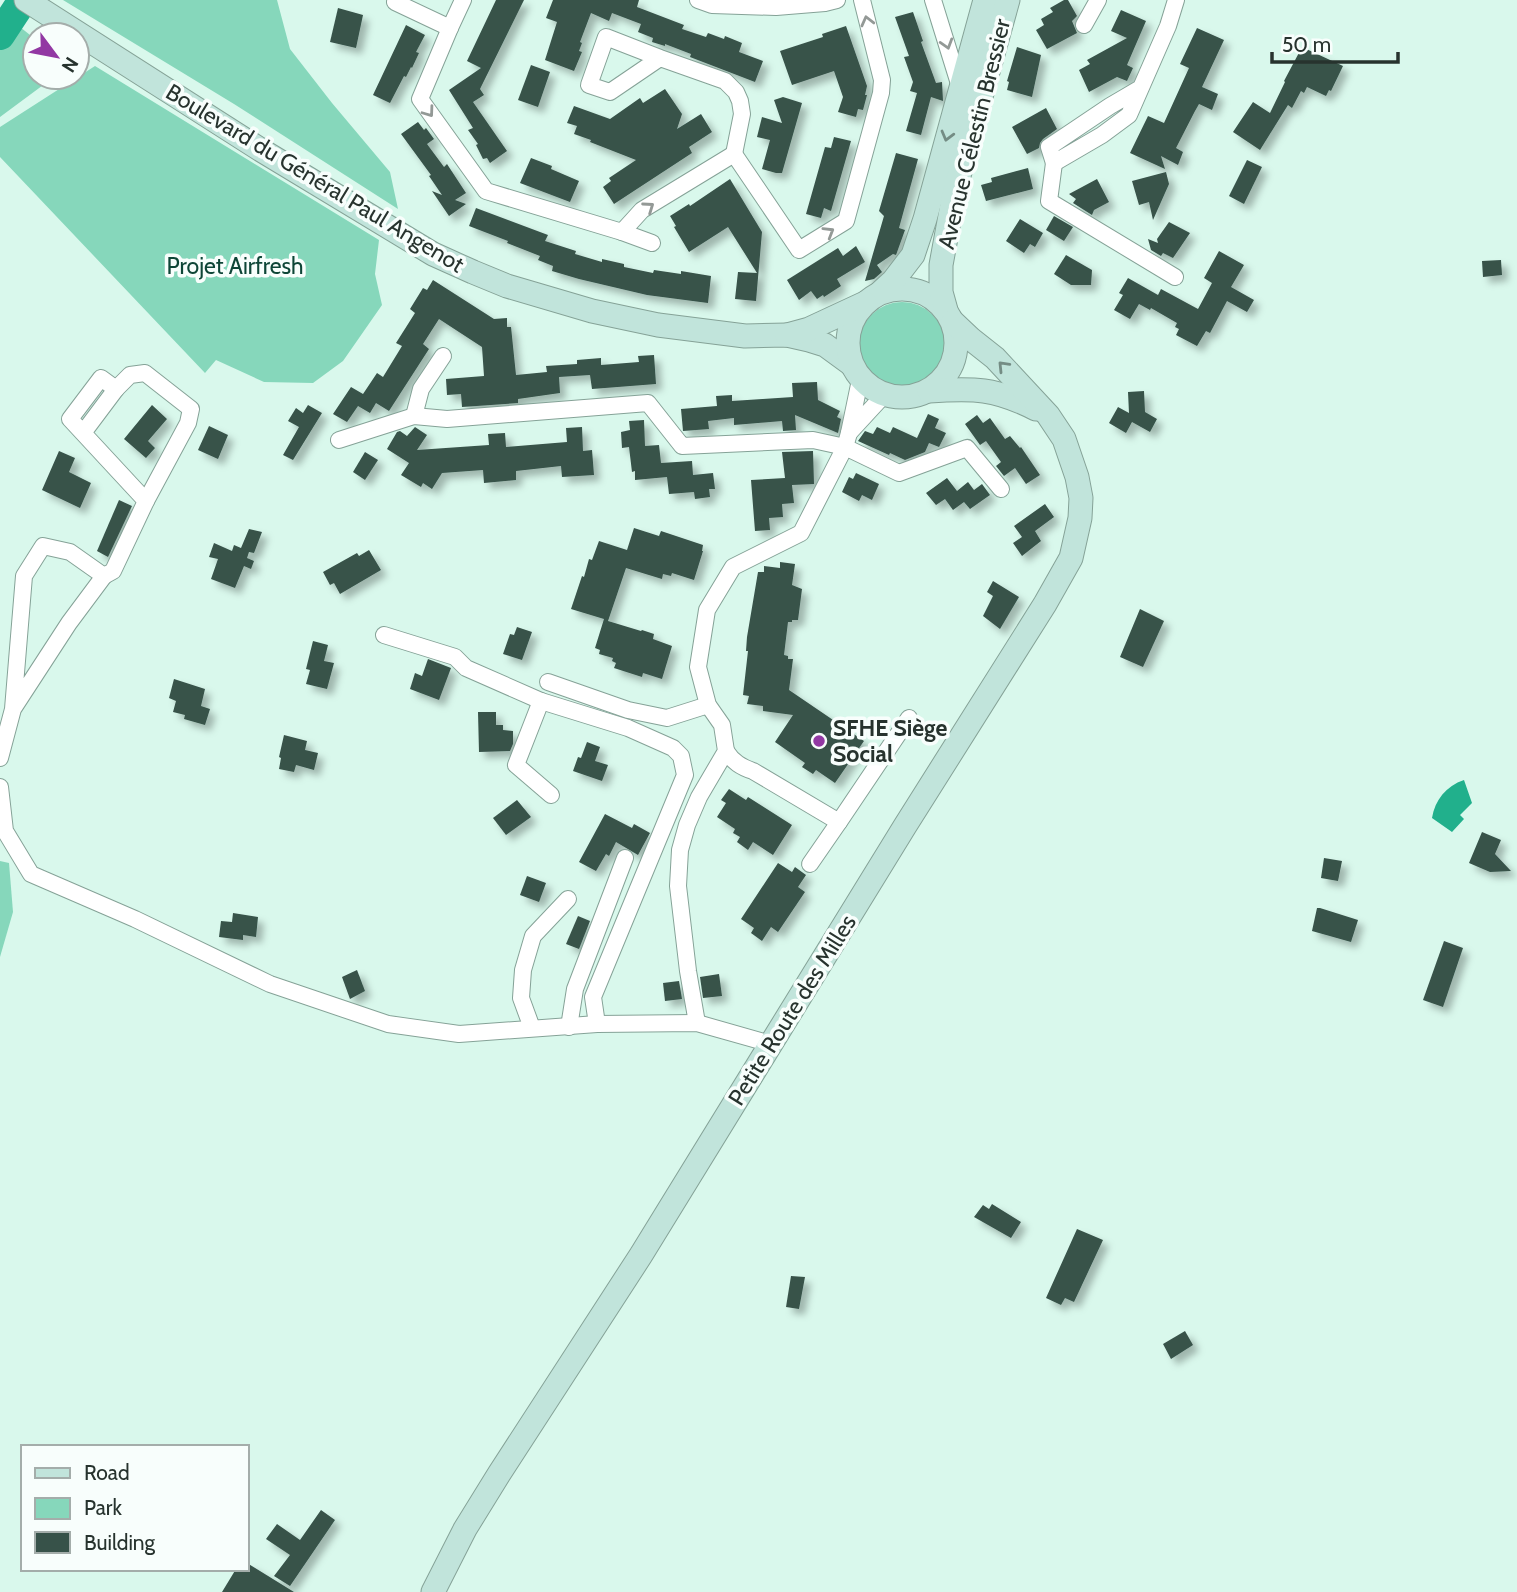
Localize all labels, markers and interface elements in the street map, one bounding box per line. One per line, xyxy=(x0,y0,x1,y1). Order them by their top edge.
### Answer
one-way arrow xyxy=(861,15,875,27)
street label: Avenue Célestin Bressier xyxy=(932,15,1016,252)
north arrow xyxy=(21,21,91,91)
scale bar xyxy=(1272,21,1398,65)
text: 50 m xyxy=(1282,32,1331,57)
one-way arrow xyxy=(938,37,953,49)
text: N xyxy=(57,53,83,77)
street label: Boulevard du Général Paul Angenot xyxy=(161,78,469,278)
one-way arrow xyxy=(421,104,433,117)
one-way arrow xyxy=(941,130,955,142)
one-way arrow xyxy=(641,203,654,215)
one-way arrow xyxy=(822,228,835,241)
park label: Projet Airfresh xyxy=(167,252,303,280)
one-way arrow xyxy=(998,361,1011,374)
place label: SFHE Siège Social xyxy=(833,714,947,768)
marker: SFHE Siège Social xyxy=(811,733,827,749)
street label: Petite Route des Milles xyxy=(722,910,862,1110)
legend xyxy=(21,1445,248,1571)
text: Road xyxy=(84,1460,130,1485)
text: Park xyxy=(84,1495,122,1520)
text: Building xyxy=(84,1530,156,1555)

